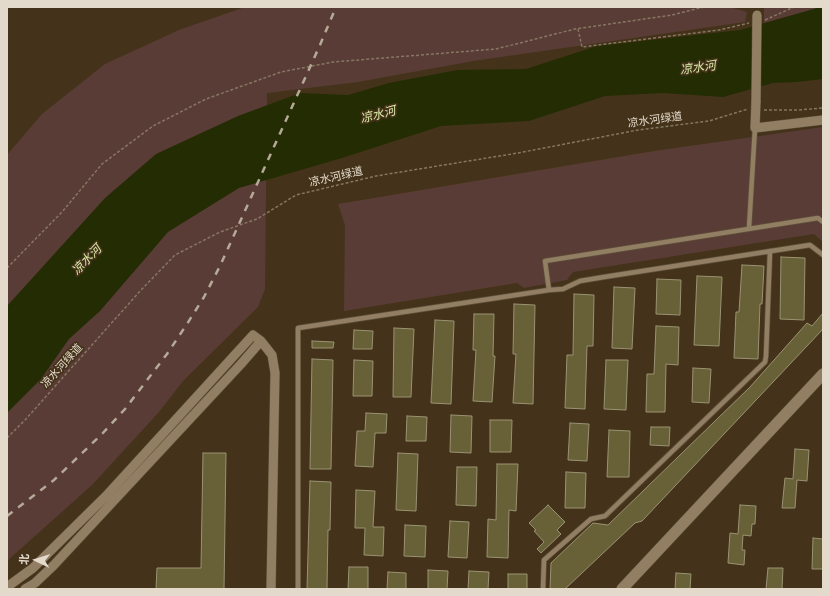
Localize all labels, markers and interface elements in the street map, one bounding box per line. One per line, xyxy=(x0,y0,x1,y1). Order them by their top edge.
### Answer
water label: 凉水河 xyxy=(679,58,717,78)
water label: 凉水河 xyxy=(359,104,397,126)
street label: 凉水河绿道 xyxy=(627,110,683,130)
street label: 凉水河绿道 xyxy=(308,164,364,190)
water label: 凉水河 xyxy=(69,242,105,278)
street label: 凉水河绿道 xyxy=(39,341,85,391)
north arrow xyxy=(16,540,56,580)
text: 北 xyxy=(17,553,31,565)

